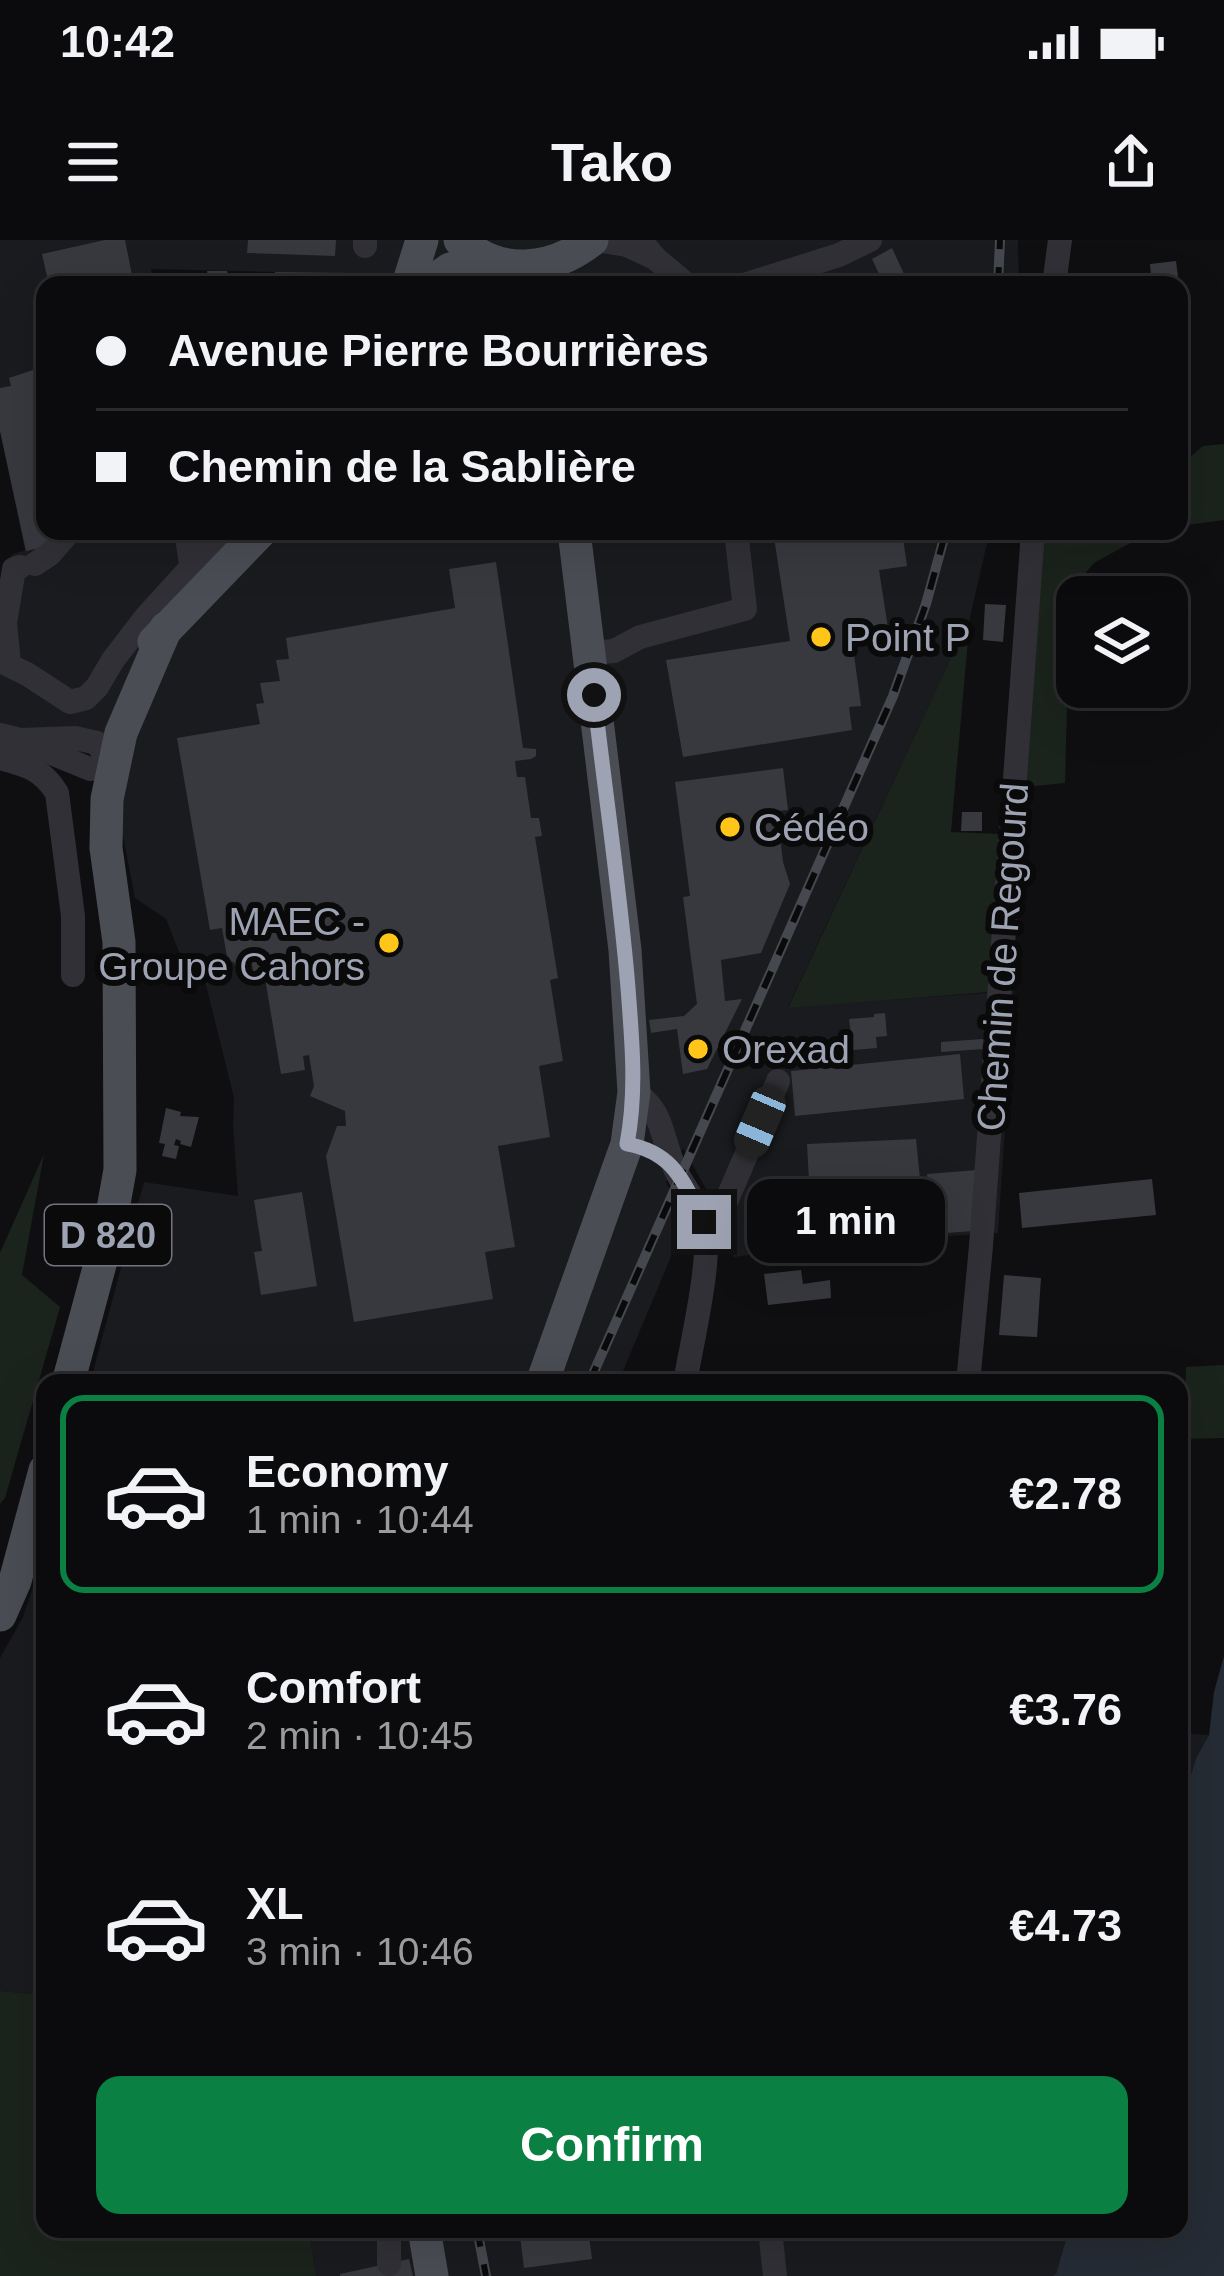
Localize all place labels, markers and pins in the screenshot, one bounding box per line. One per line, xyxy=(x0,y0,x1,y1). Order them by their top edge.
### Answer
place label: Point P xyxy=(845,616,971,659)
marker: Point P xyxy=(808,624,834,650)
place label: Cédéo xyxy=(754,806,869,849)
marker: Cédéo xyxy=(717,814,743,840)
place label: MAEC - Groupe Cahors xyxy=(98,900,365,988)
marker: MAEC - Groupe Cahors xyxy=(376,930,402,956)
place label: Orexad xyxy=(722,1028,850,1071)
marker: Orexad xyxy=(685,1036,711,1062)

